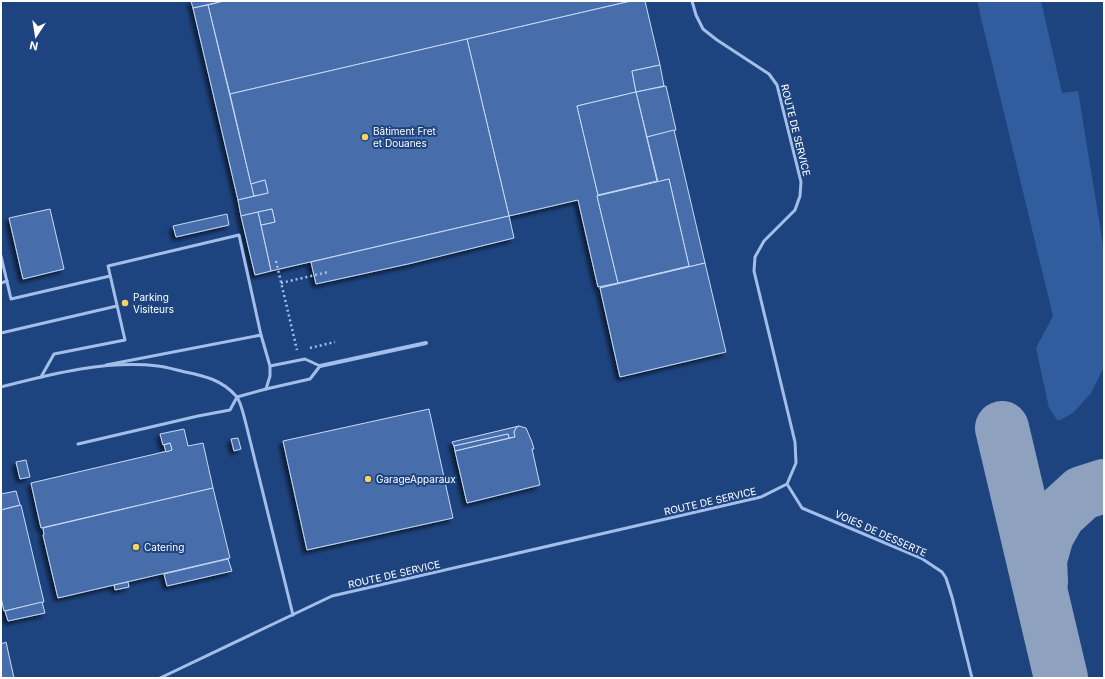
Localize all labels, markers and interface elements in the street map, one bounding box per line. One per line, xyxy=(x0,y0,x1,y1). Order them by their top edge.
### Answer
north arrow xyxy=(16,16,56,56)
text: N xyxy=(28,38,39,54)
street label: ROUTE DE SERVICE xyxy=(779,83,813,177)
place label: Bâtiment Fret et Douanes xyxy=(373,125,436,149)
marker: Bâtiment Fret et Douanes xyxy=(360,132,370,142)
place label: Parking Visiteurs xyxy=(133,291,174,315)
marker: Parking Visiteurs xyxy=(120,298,130,308)
place label: GarageApparaux xyxy=(376,473,456,485)
marker: GarageApparaux xyxy=(363,474,373,484)
street label: ROUTE DE SERVICE xyxy=(663,485,757,517)
street label: VOIES DE DESSERTE xyxy=(833,507,929,559)
place label: Catering xyxy=(144,541,184,553)
marker: Catering xyxy=(131,542,141,552)
street label: ROUTE DE SERVICE xyxy=(347,558,441,590)

